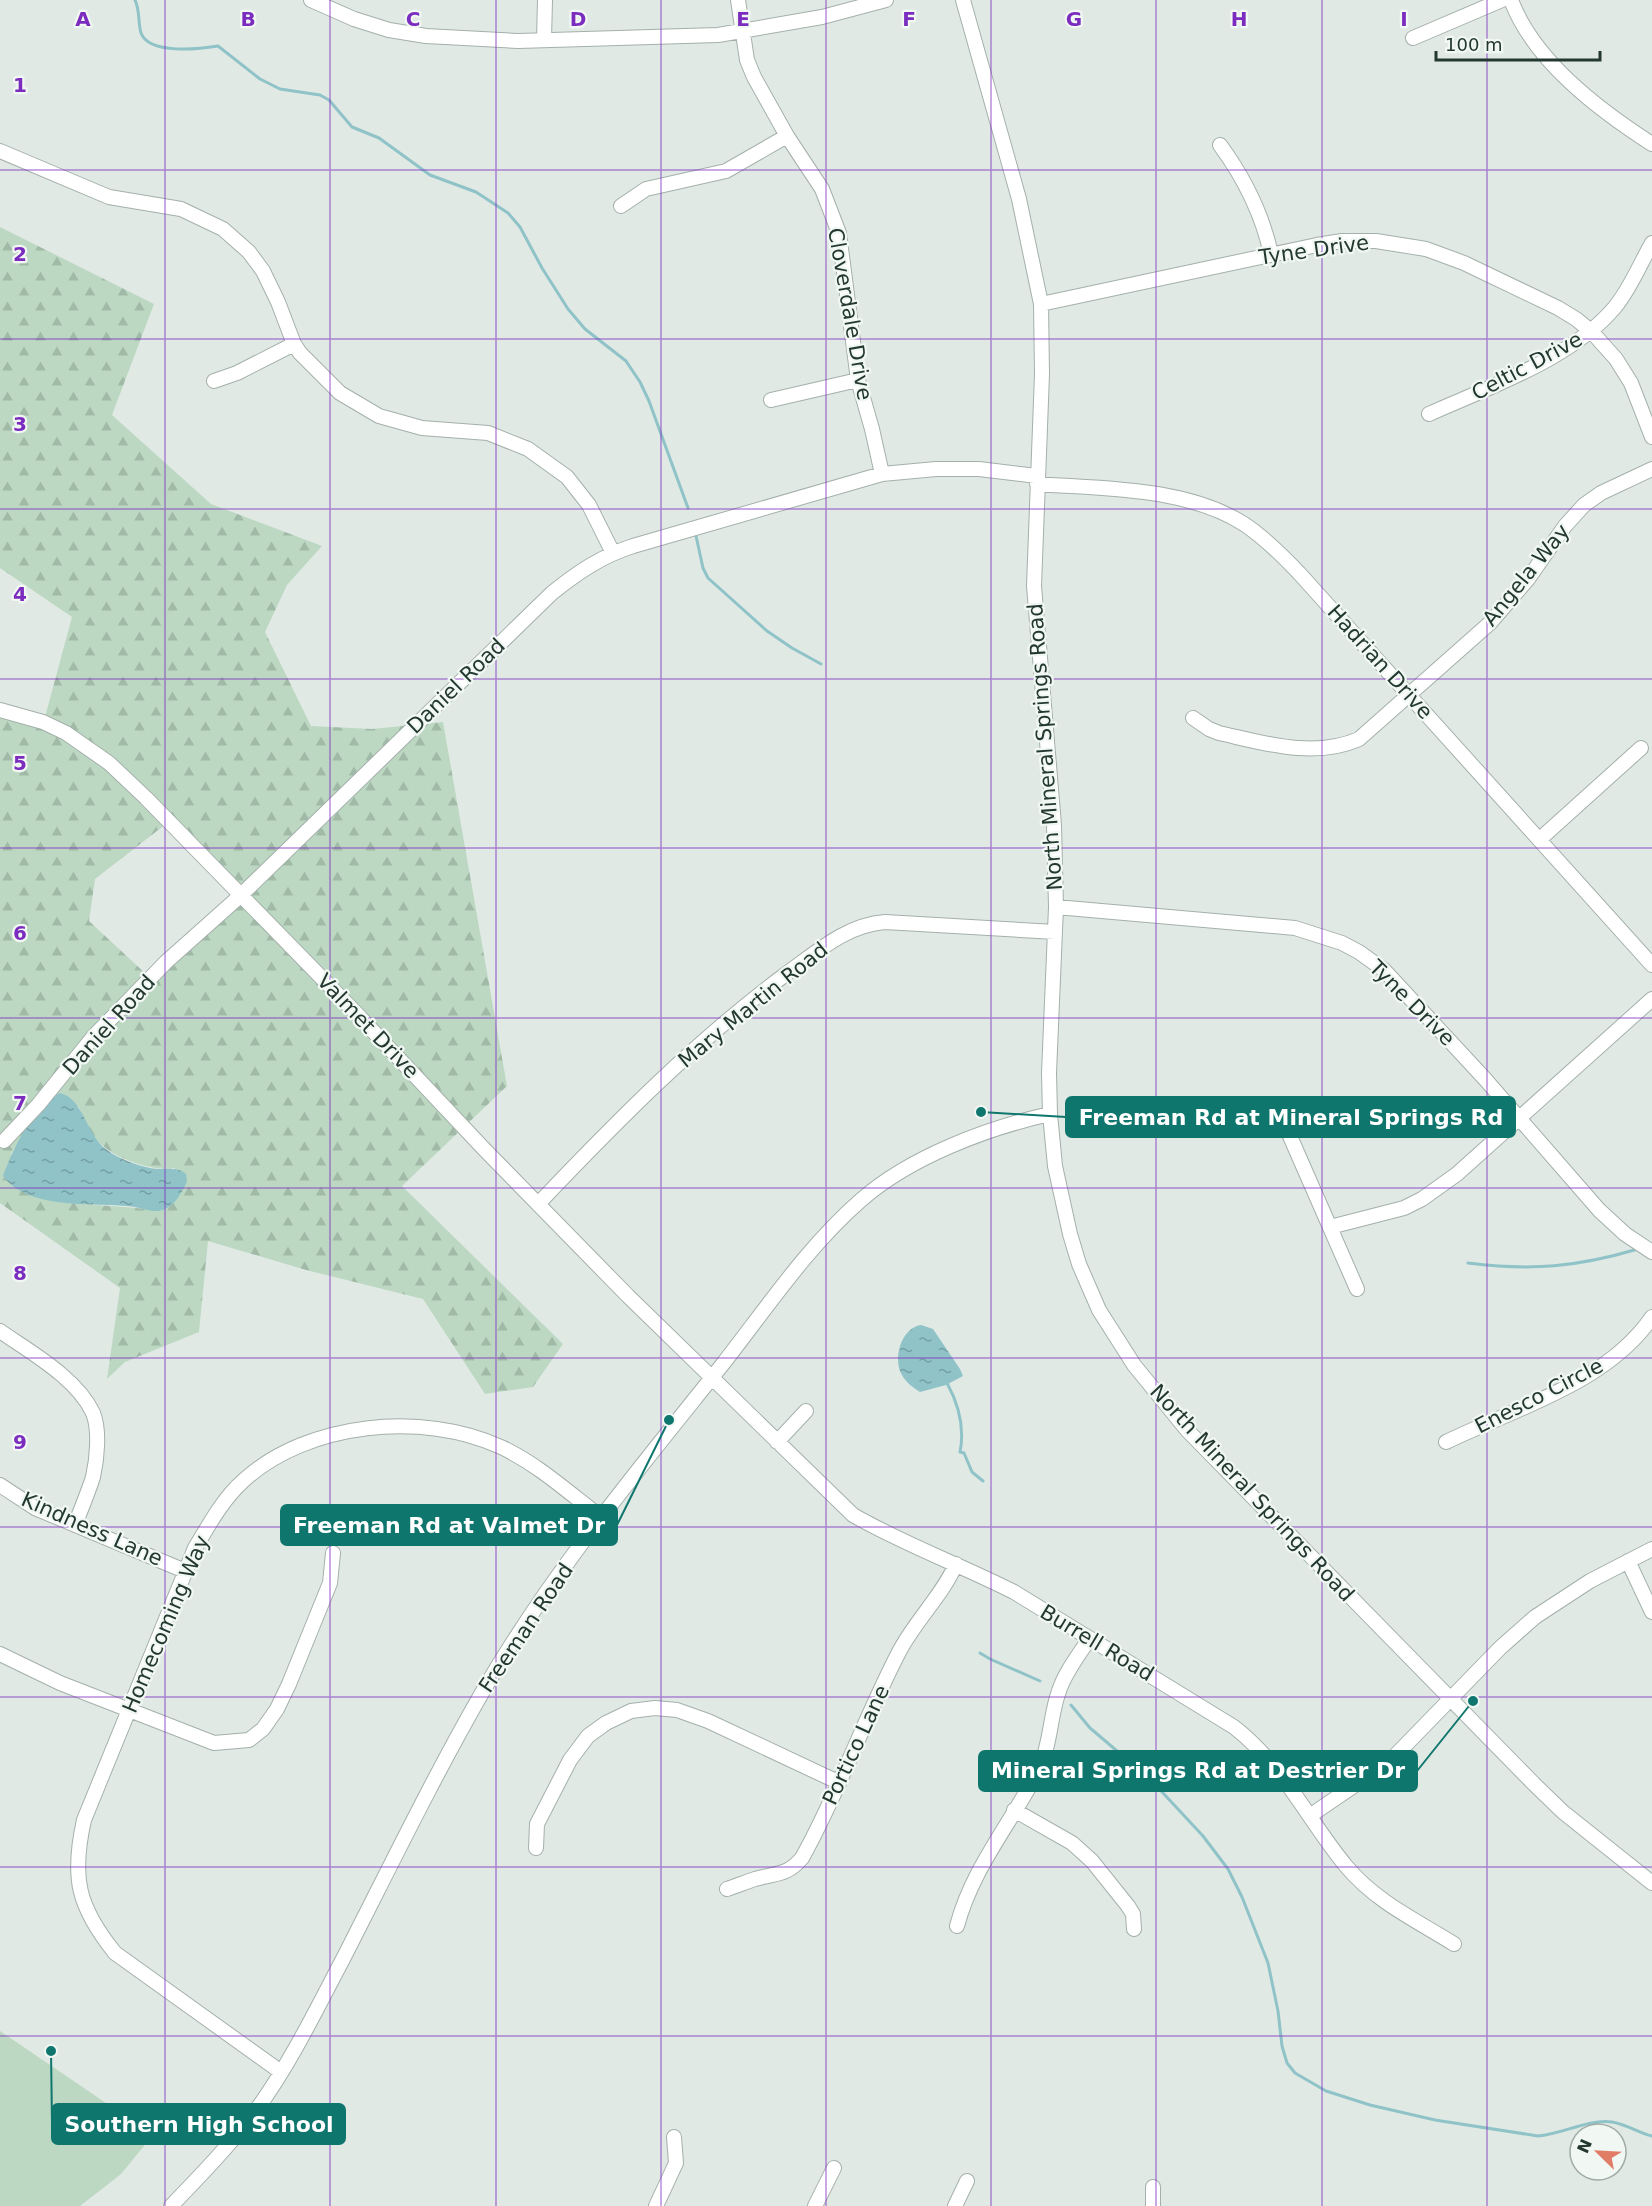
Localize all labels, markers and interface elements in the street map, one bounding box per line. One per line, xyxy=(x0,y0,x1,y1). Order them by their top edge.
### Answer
text: A xyxy=(75,7,91,31)
text: B xyxy=(240,7,256,31)
text: C xyxy=(406,7,420,31)
text: D xyxy=(570,7,586,31)
text: E xyxy=(736,7,750,31)
text: F xyxy=(902,7,916,31)
text: G xyxy=(1066,7,1082,31)
text: H xyxy=(1231,7,1247,31)
text: I xyxy=(1400,7,1408,31)
scale bar xyxy=(1436,24,1600,62)
text: 100 m xyxy=(1445,34,1503,55)
text: 1 xyxy=(13,73,27,97)
street label: Cloverdale Drive xyxy=(823,226,877,402)
street label: Tyne Drive xyxy=(1256,230,1371,270)
text: 2 xyxy=(13,242,27,266)
street label: Celtic Drive xyxy=(1468,327,1586,405)
text: 3 xyxy=(13,412,27,436)
street label: Angela Way xyxy=(1478,519,1574,631)
text: 4 xyxy=(13,582,27,606)
street label: Hadrian Drive xyxy=(1322,600,1438,724)
street label: North Mineral Springs Road xyxy=(1023,603,1067,891)
street label: Daniel Road xyxy=(402,633,510,739)
text: 5 xyxy=(13,751,27,775)
text: 6 xyxy=(13,921,27,945)
street label: Mary Martin Road xyxy=(674,937,832,1073)
street label: Tyne Drive xyxy=(1364,955,1460,1051)
street label: Valmet Drive xyxy=(312,969,424,1083)
street label: Daniel Road xyxy=(58,970,160,1080)
text: 7 xyxy=(13,1091,27,1115)
callout: Freeman Rd at Mineral Springs Rd xyxy=(1066,1097,1515,1137)
text: Freeman Rd at Mineral Springs Rd xyxy=(1079,1105,1503,1130)
text: 8 xyxy=(13,1261,27,1285)
street label: Enesco Circle xyxy=(1471,1353,1607,1439)
street label: North Mineral Springs Road xyxy=(1145,1380,1359,1606)
text: 9 xyxy=(13,1430,27,1454)
street label: Kindness Lane xyxy=(18,1487,166,1571)
callout: Freeman Rd at Valmet Dr xyxy=(281,1505,617,1545)
text: Freeman Rd at Valmet Dr xyxy=(293,1513,605,1538)
street label: Homecoming Way xyxy=(118,1532,214,1716)
street label: Freeman Road xyxy=(474,1559,578,1697)
street label: Burrell Road xyxy=(1036,1600,1158,1686)
street label: Portico Lane xyxy=(818,1681,894,1809)
callout: Mineral Springs Rd at Destrier Dr xyxy=(979,1751,1417,1791)
text: Mineral Springs Rd at Destrier Dr xyxy=(991,1758,1405,1783)
callout: Southern High School xyxy=(52,2104,345,2144)
text: Southern High School xyxy=(64,2112,334,2137)
north arrow xyxy=(1568,2122,1628,2182)
text: N xyxy=(1573,2136,1596,2156)

